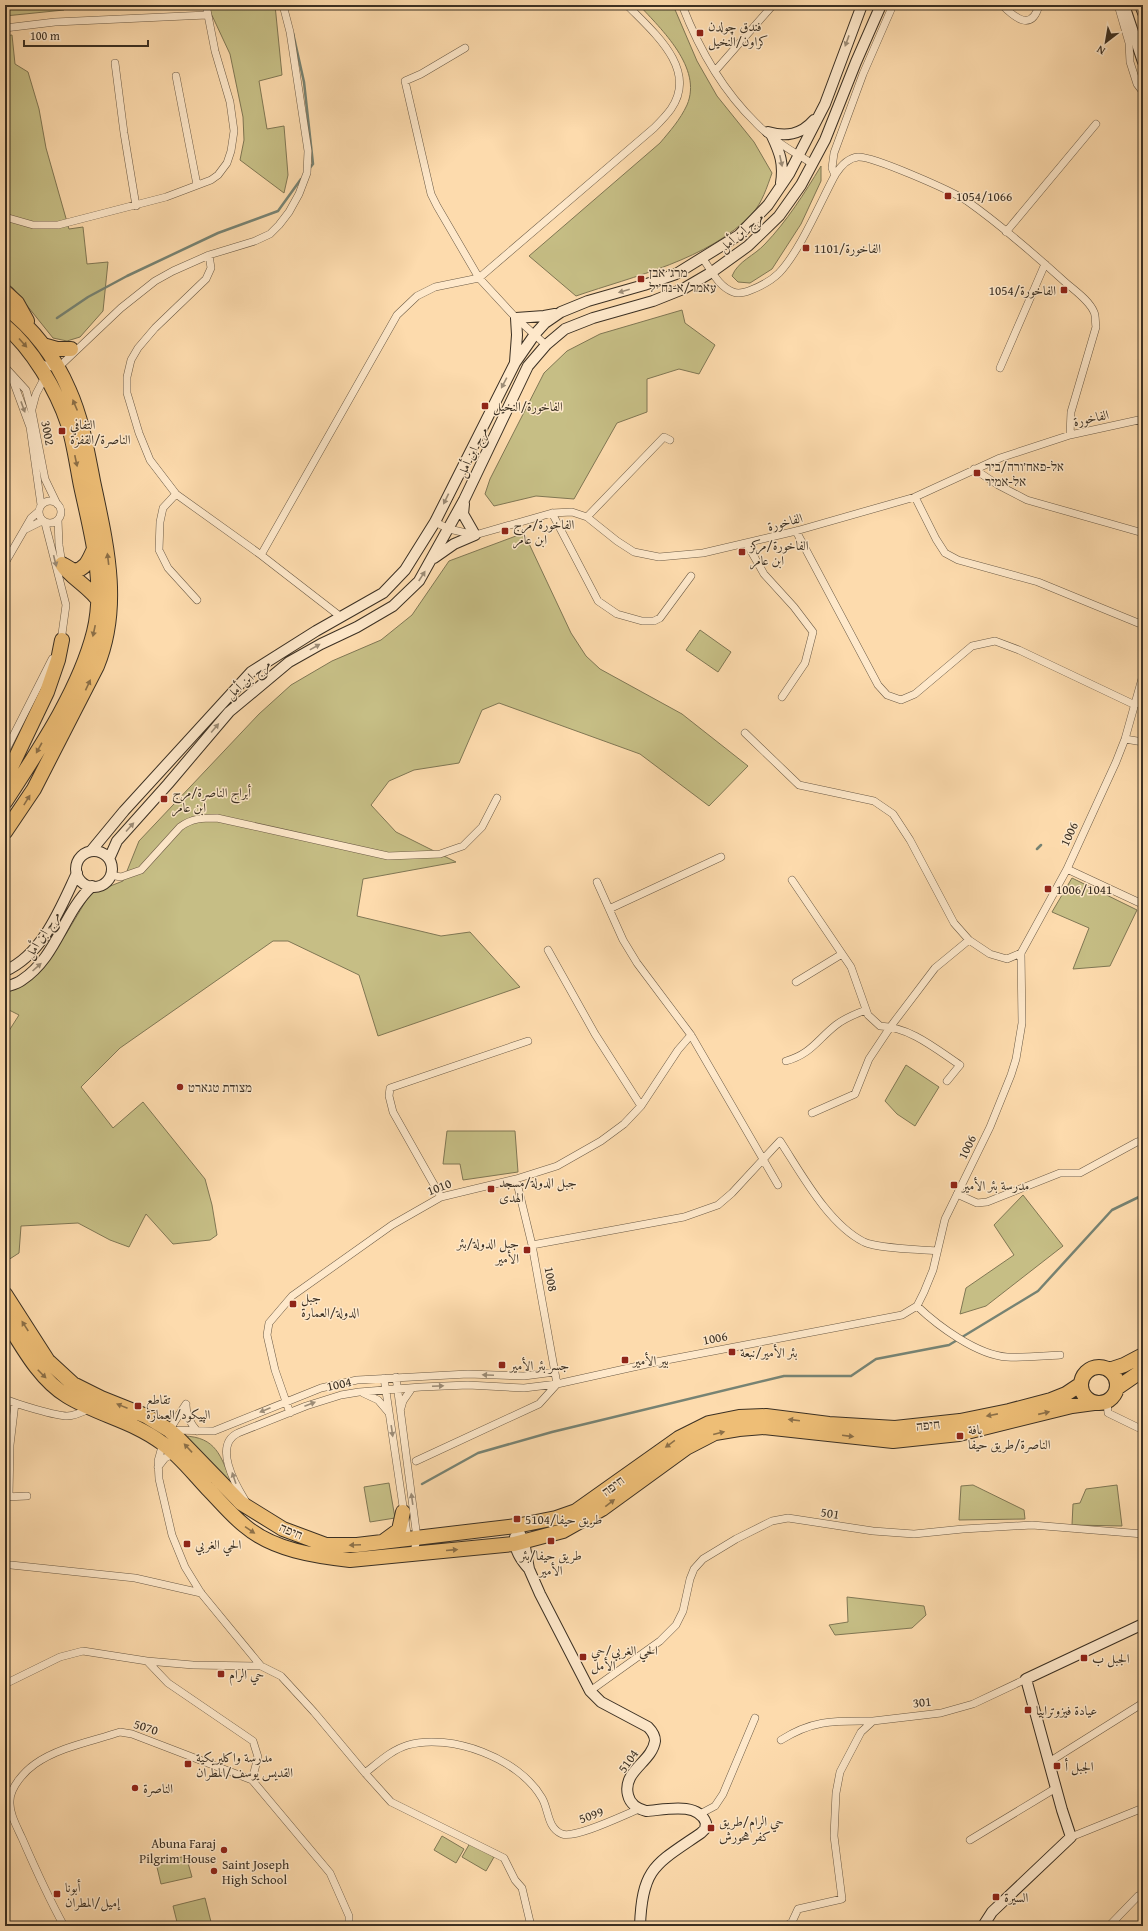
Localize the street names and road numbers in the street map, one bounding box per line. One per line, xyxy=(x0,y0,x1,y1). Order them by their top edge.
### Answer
street label: مرج ابن أمل xyxy=(714,207,769,258)
street label: الفاخورة xyxy=(1071,405,1111,431)
street label: 3002 xyxy=(36,419,60,447)
street label: مرج ابن أمل xyxy=(452,424,494,481)
street label: الفاخورة xyxy=(765,508,805,536)
street label: مرج ابن أمل xyxy=(221,654,276,705)
street label: 1006 xyxy=(1055,819,1083,849)
street label: مرج ابن أمل xyxy=(19,907,66,964)
street label: 1006 xyxy=(953,1132,981,1162)
street label: 1010 xyxy=(424,1174,454,1200)
street label: 1008 xyxy=(539,1265,563,1293)
street label: 1006 xyxy=(701,1326,729,1350)
street label: 1004 xyxy=(325,1372,353,1396)
street label: חיפה xyxy=(915,1414,941,1436)
street label: חיפה xyxy=(598,1471,628,1501)
street label: 501 xyxy=(819,1502,841,1524)
street label: חיפה xyxy=(276,1518,306,1544)
street label: 301 xyxy=(912,1692,932,1712)
street label: 5070 xyxy=(131,1714,161,1740)
street label: 5104 xyxy=(613,1745,643,1777)
street label: 5099 xyxy=(576,1802,606,1828)

